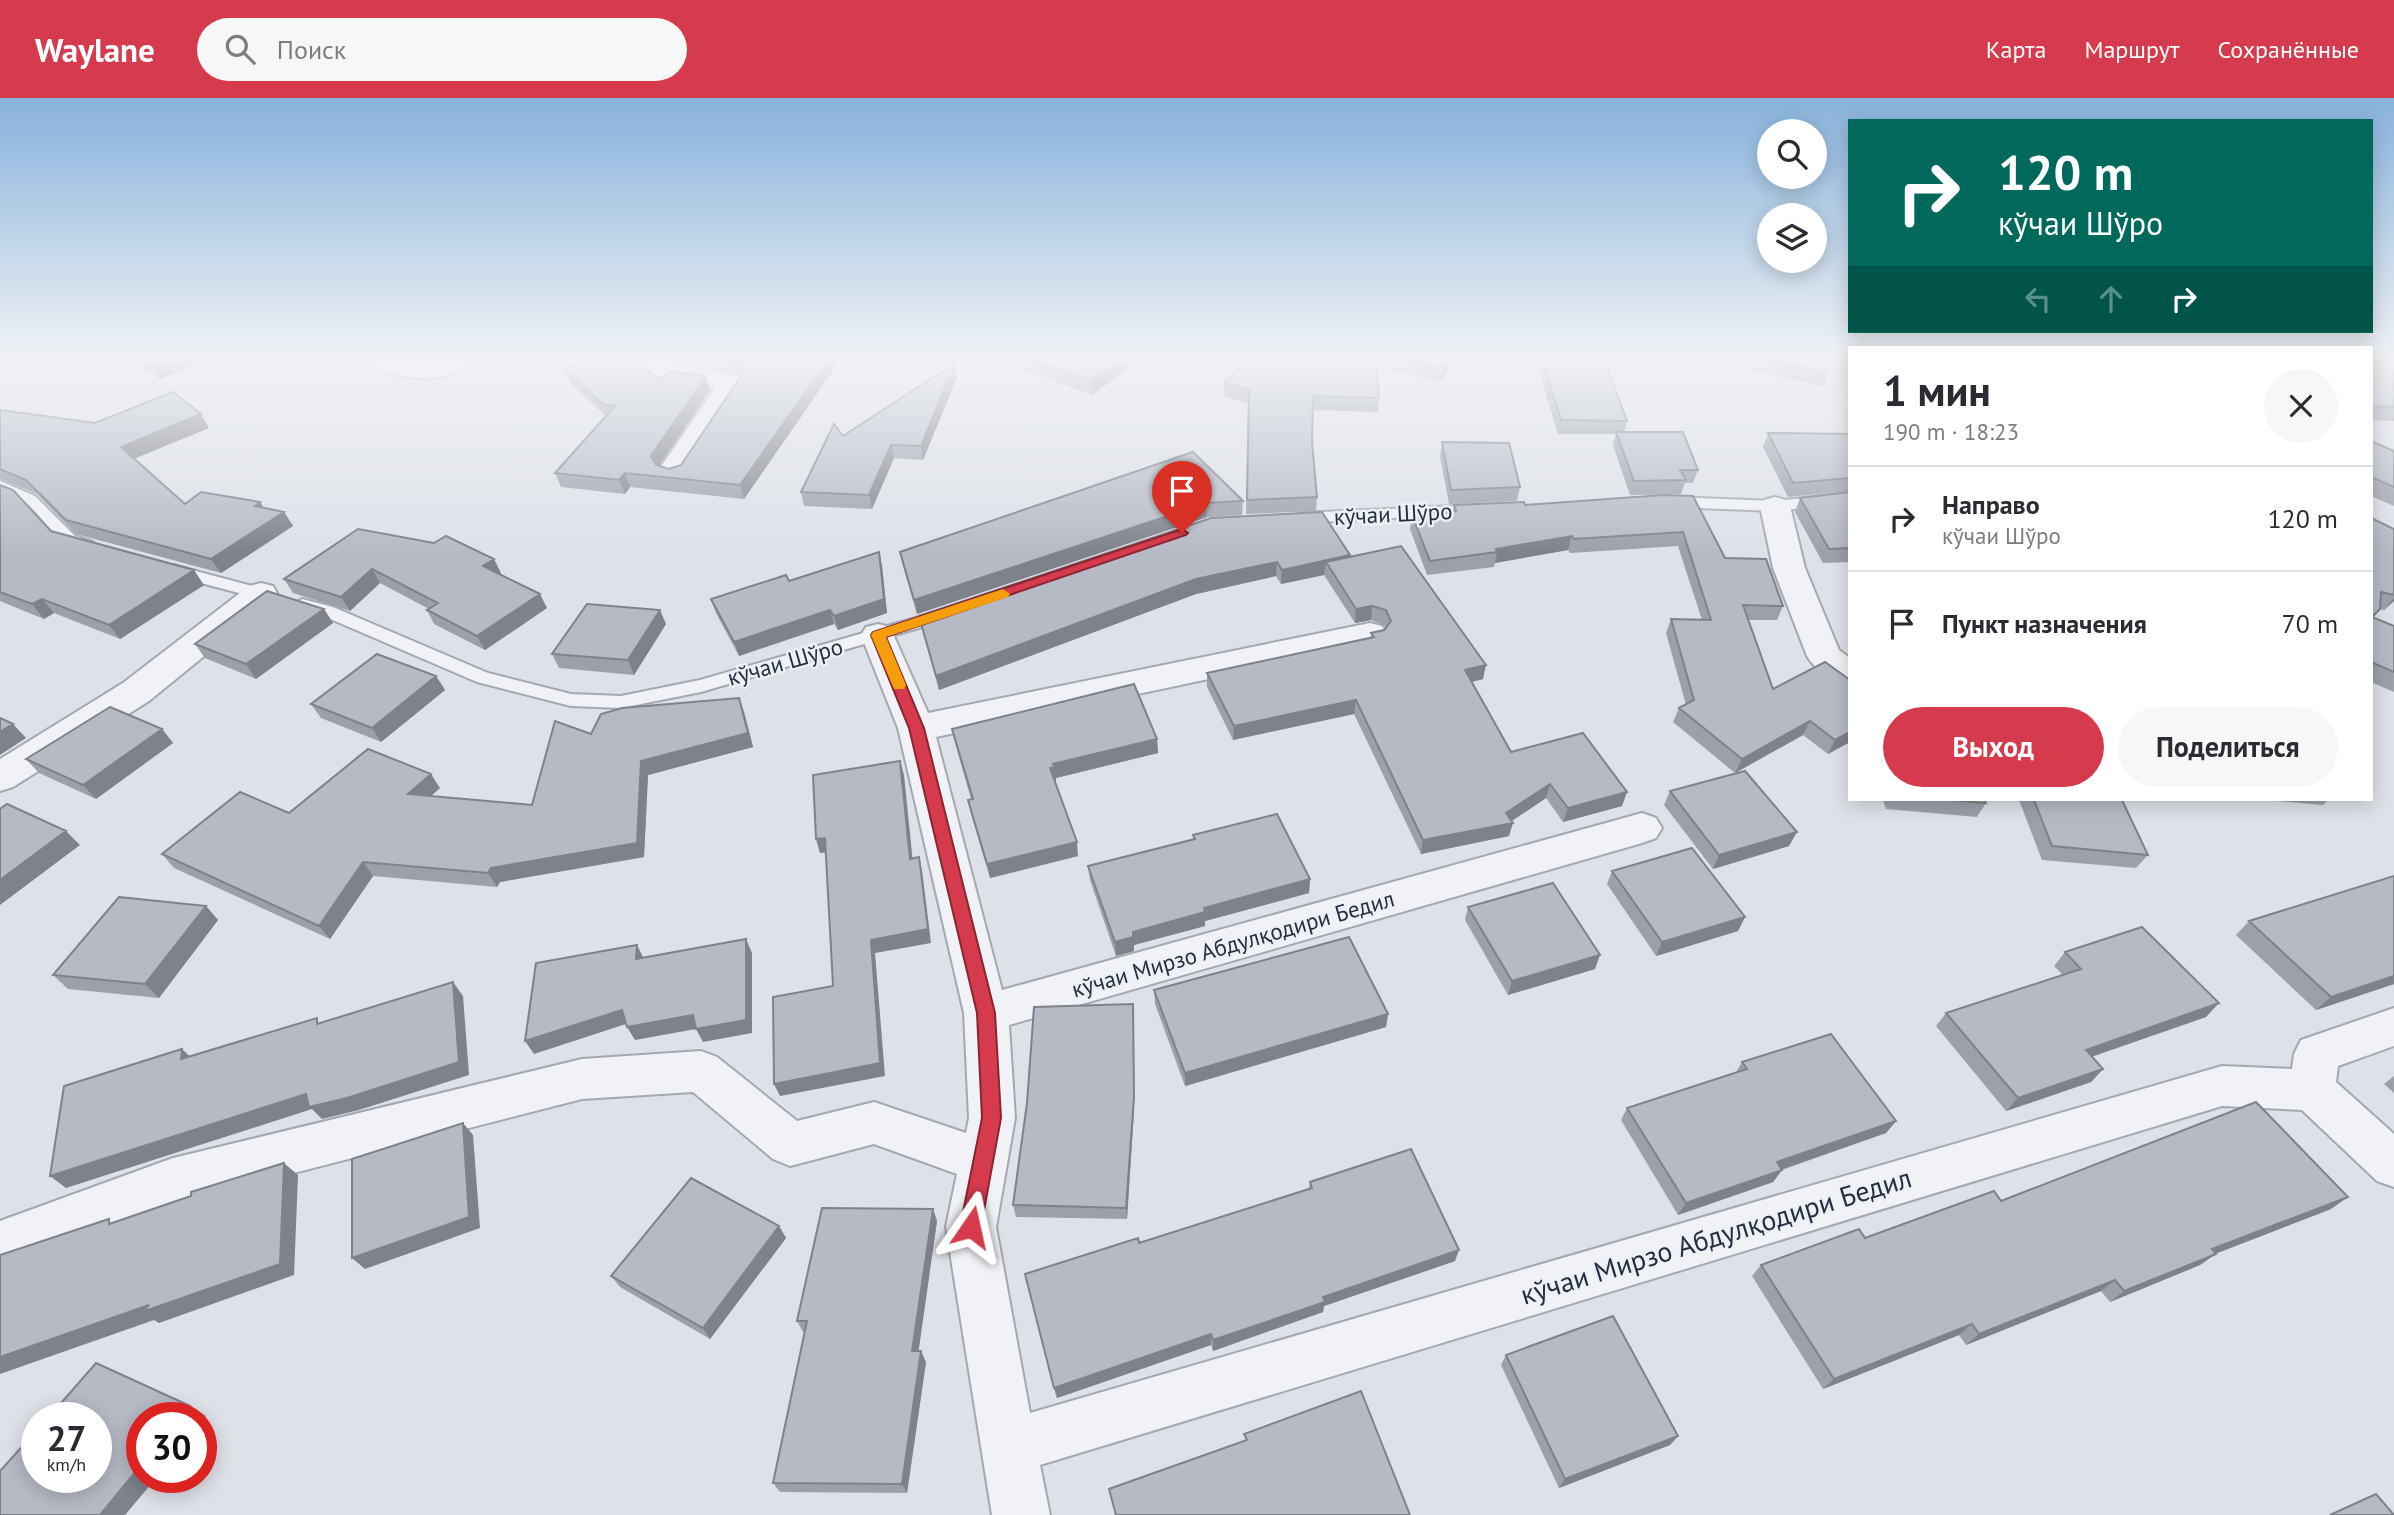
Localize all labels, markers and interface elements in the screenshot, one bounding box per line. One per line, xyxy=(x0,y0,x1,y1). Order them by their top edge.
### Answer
search box xyxy=(197,18,687,81)
text: Waylane xyxy=(35,28,155,71)
icon: search xyxy=(221,30,259,68)
text: Поиск xyxy=(277,33,346,66)
text: Карта xyxy=(1986,34,2046,65)
text: Маршрут xyxy=(2084,34,2179,65)
text: Сохранённые xyxy=(2217,34,2359,65)
map controls xyxy=(1757,119,1827,273)
button: search xyxy=(1757,119,1827,189)
text: 120 m xyxy=(1998,140,2133,204)
icon: right xyxy=(1883,147,1974,238)
text: кўчаи Шўро xyxy=(1998,202,2163,244)
button: layers xyxy=(1757,203,1827,273)
icon: left xyxy=(2019,280,2057,318)
icon: ahead xyxy=(2092,280,2130,318)
icon: right xyxy=(2165,280,2203,318)
text: 1 мин xyxy=(1883,363,1991,418)
button: close xyxy=(2264,369,2338,443)
text: 190 m · 18:23 xyxy=(1883,417,2019,446)
pin xyxy=(1152,461,1212,533)
icon: arrive xyxy=(1163,472,1201,510)
text: Направо xyxy=(1942,488,2040,521)
street label: кўчаи Шўро xyxy=(1333,496,1453,531)
icon: right xyxy=(1883,500,1921,538)
text: 120 m xyxy=(2267,502,2338,535)
text: кўчаи Шўро xyxy=(1942,521,2061,550)
icon: arrive xyxy=(1883,605,1921,643)
text: Пункт назначения xyxy=(1942,607,2147,640)
text: 70 m xyxy=(2282,607,2338,640)
street label: кўчаи Шўро xyxy=(724,631,846,692)
button: Выход xyxy=(1883,707,2104,787)
button: Поделиться xyxy=(2118,707,2338,787)
street label: кўчаи Мирзо Абдулқодири Бедил xyxy=(1068,884,1398,1004)
street label: кўчаи Мирзо Абдулқодири Бедил xyxy=(1516,1158,1916,1313)
position arrow xyxy=(934,1190,1008,1264)
speed limit sign: 30 xyxy=(126,1402,217,1493)
text: 27 xyxy=(47,1415,86,1461)
text: km/h xyxy=(47,1453,86,1476)

